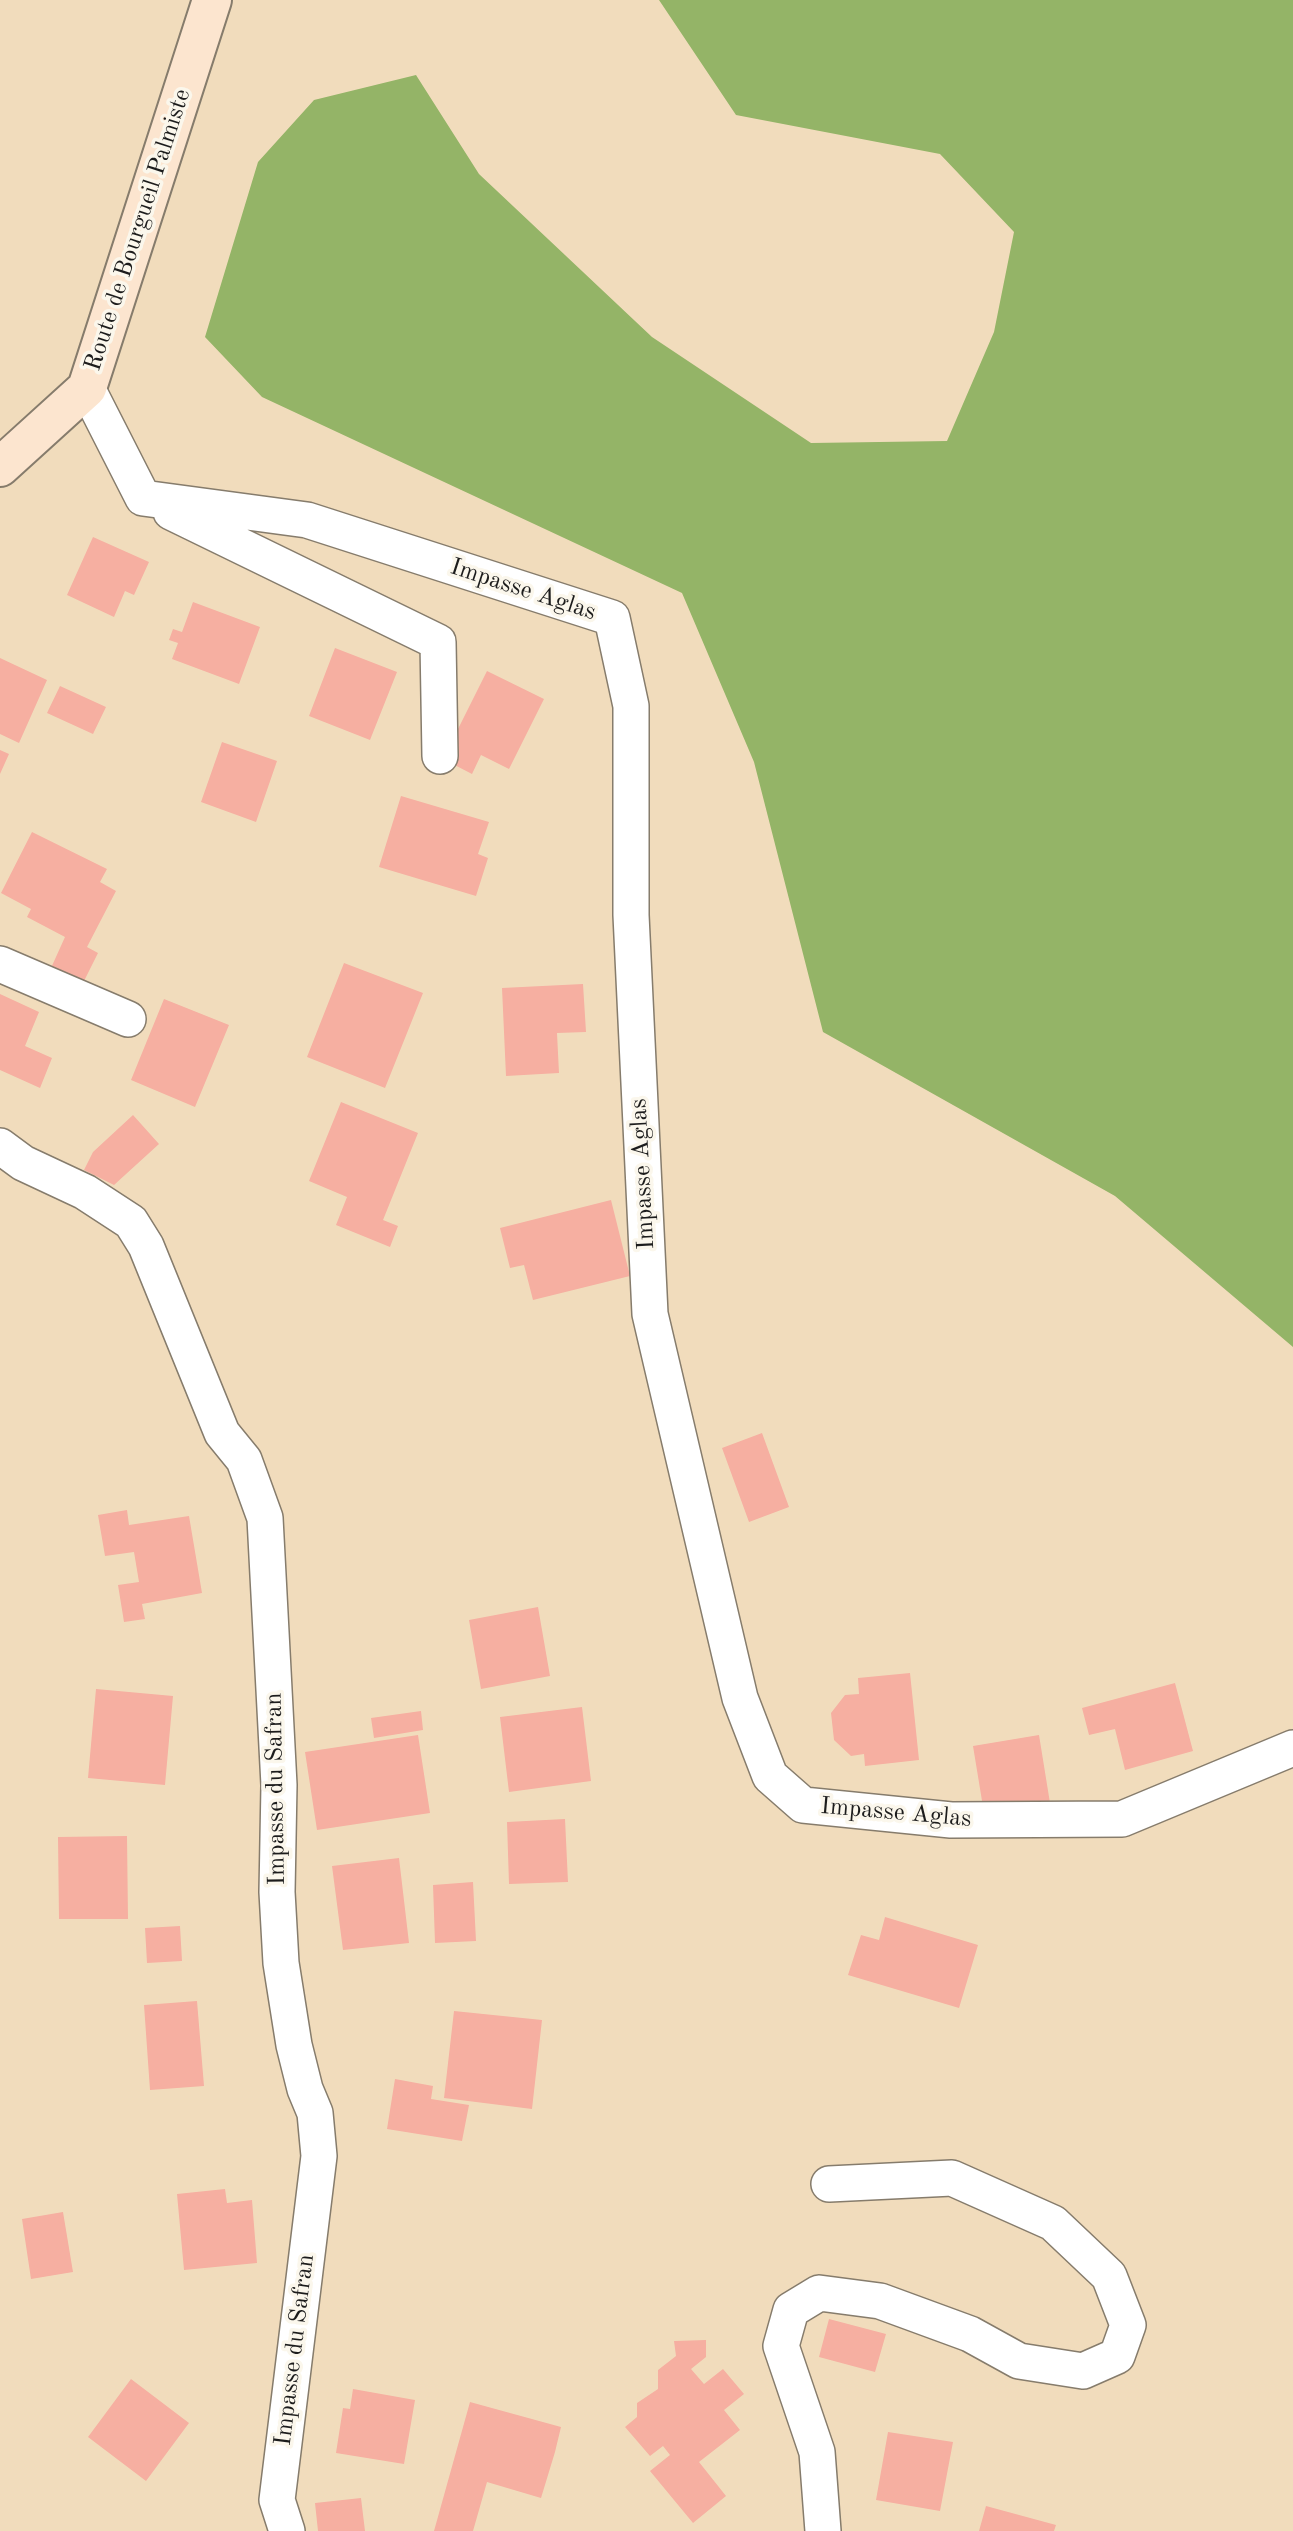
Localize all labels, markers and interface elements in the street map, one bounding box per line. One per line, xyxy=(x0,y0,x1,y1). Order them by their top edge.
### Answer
street label: Route de Bourgueil Palmiste xyxy=(79,85,197,375)
street label: Impasse Aglas xyxy=(447,553,599,627)
street label: Impasse Aglas xyxy=(625,1098,661,1250)
street label: Impasse du Safran xyxy=(260,1692,292,1886)
street label: Impasse Aglas xyxy=(819,1792,973,1834)
street label: Impasse du Safran xyxy=(269,2253,321,2447)

